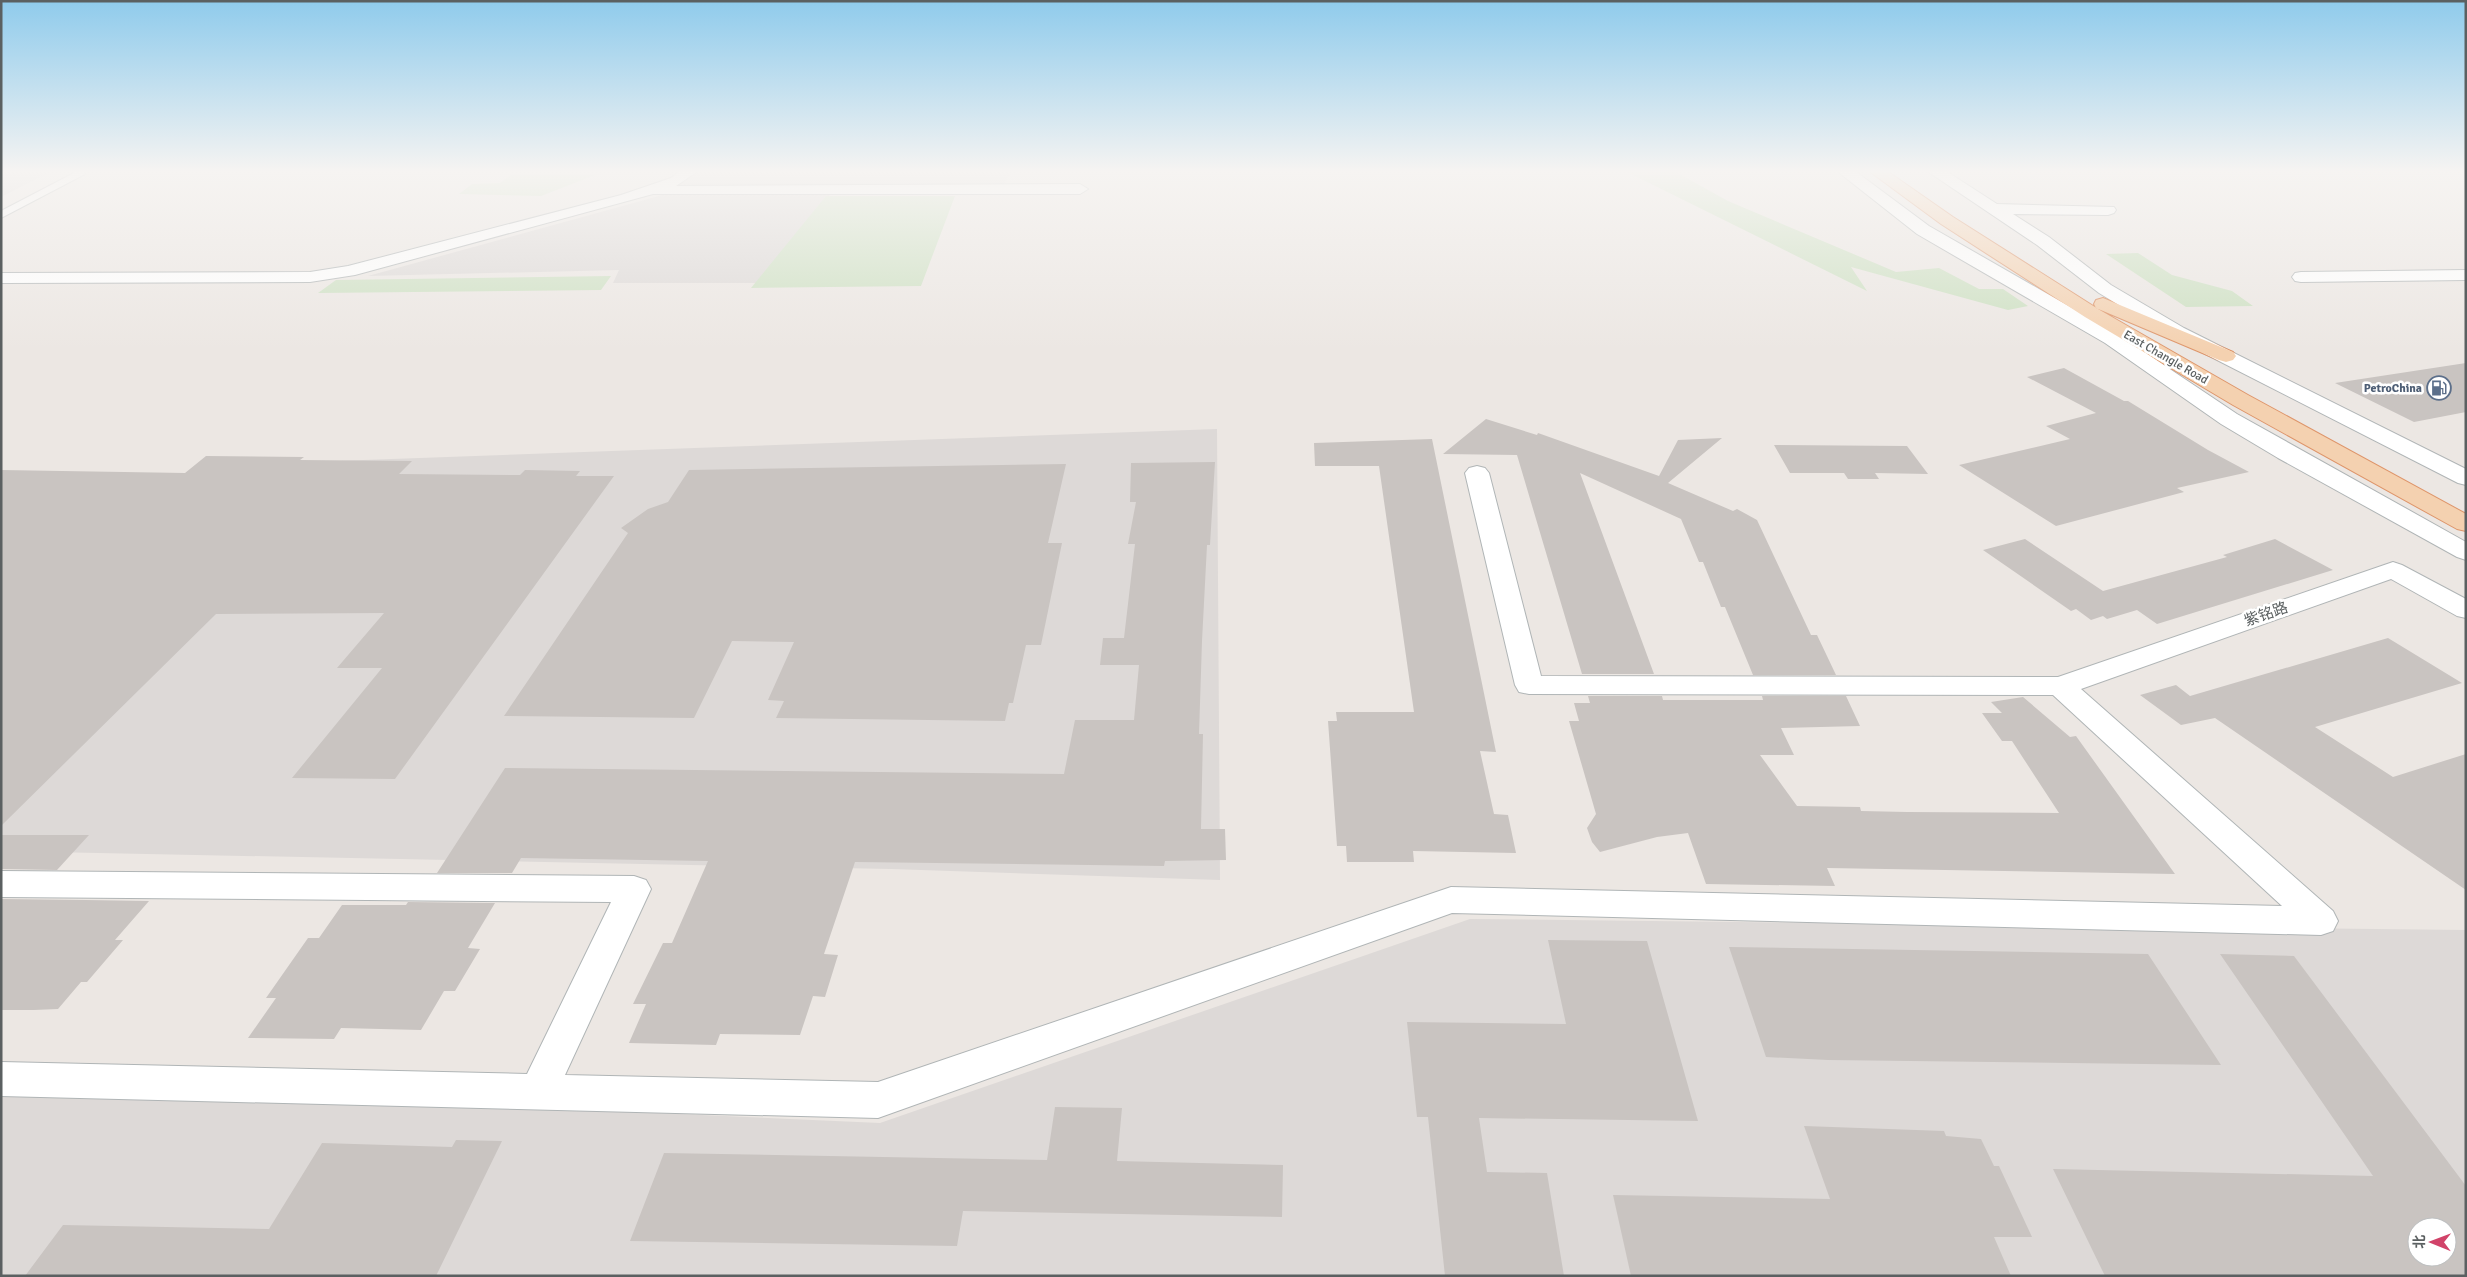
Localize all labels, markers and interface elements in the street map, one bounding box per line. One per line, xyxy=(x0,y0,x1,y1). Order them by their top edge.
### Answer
street label: East Changle Road xyxy=(2121,327,2211,388)
fuel station icon: PetroChina xyxy=(2426,375,2452,401)
place label: PetroChina xyxy=(2364,381,2422,396)
street label: 紫铭路 xyxy=(2242,598,2290,630)
north arrow xyxy=(2407,1217,2457,1267)
text: 北 xyxy=(2411,1235,2428,1249)

